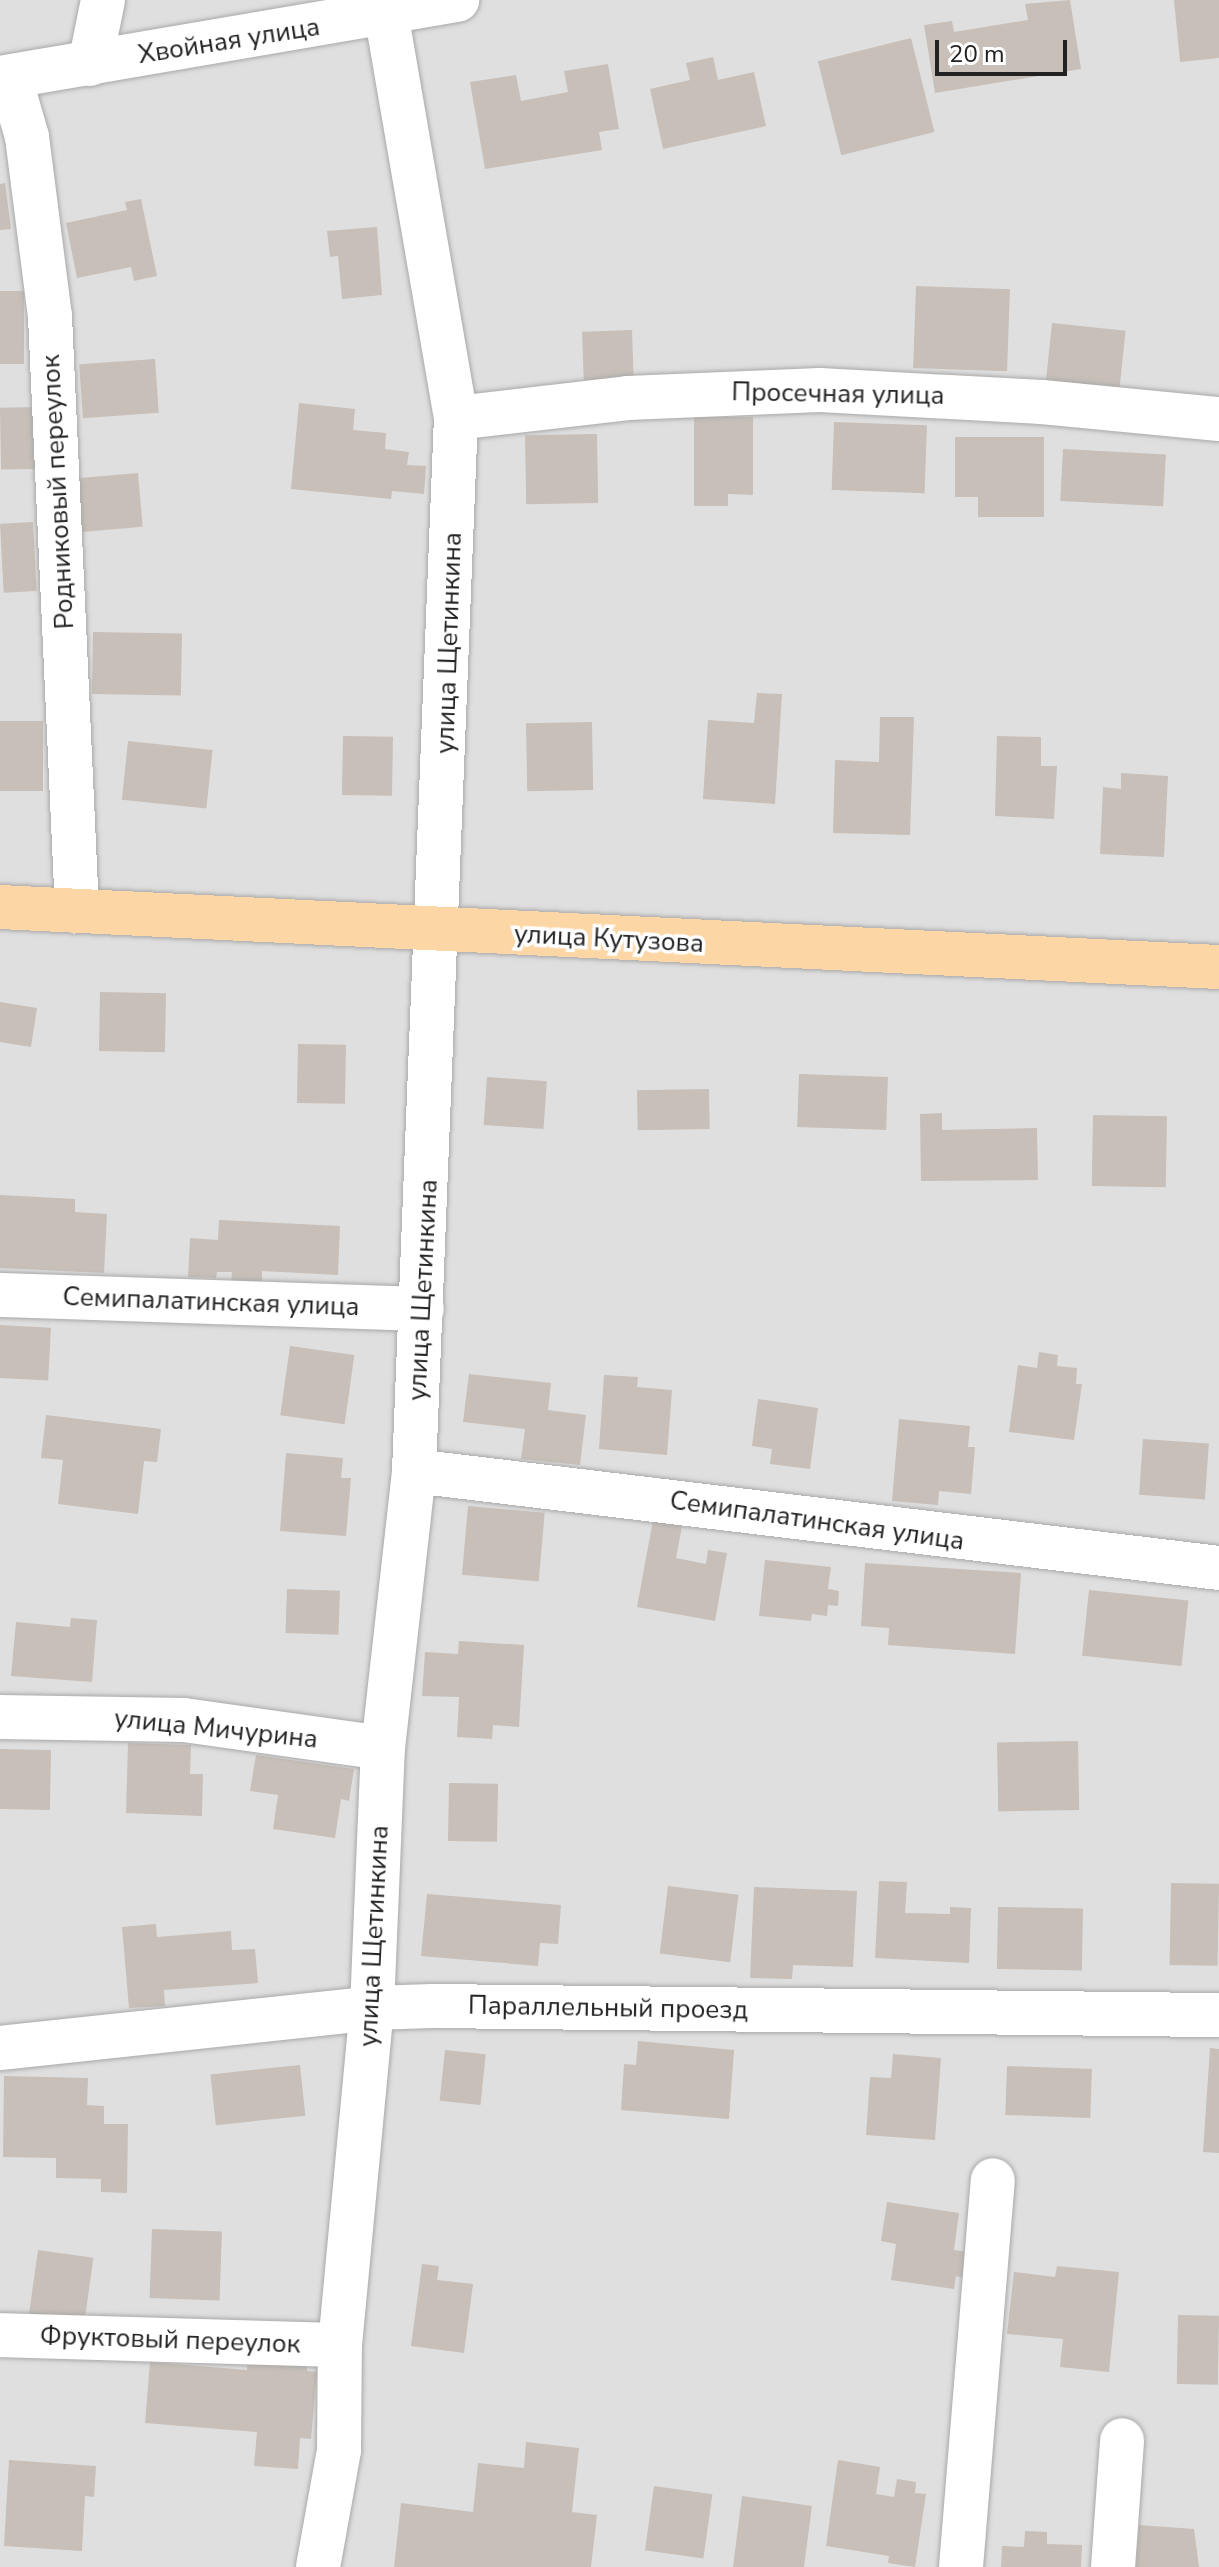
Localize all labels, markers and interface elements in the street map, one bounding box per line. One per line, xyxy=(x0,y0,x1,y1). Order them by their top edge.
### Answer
street label: Хвойная улица xyxy=(136,11,322,71)
scale bar xyxy=(939,24,1071,74)
text: 20 m xyxy=(949,38,1005,70)
street label: Родниковый переулок xyxy=(35,354,81,630)
street label: Просечная улица xyxy=(731,377,945,411)
street label: улица Щетинкина xyxy=(430,532,468,754)
street label: улица Кутузова xyxy=(513,918,705,960)
street label: улица Щетинкина xyxy=(402,1178,444,1402)
street label: Семипалатинская улица xyxy=(62,1281,360,1323)
street label: Семипалатинская улица xyxy=(668,1485,966,1557)
street label: улица Мичурина xyxy=(113,1703,319,1755)
street label: улица Щетинкина xyxy=(353,1824,395,2048)
street label: Параллельный проезд xyxy=(468,1990,748,2026)
street label: Фруктовый переулок xyxy=(39,2320,301,2360)

